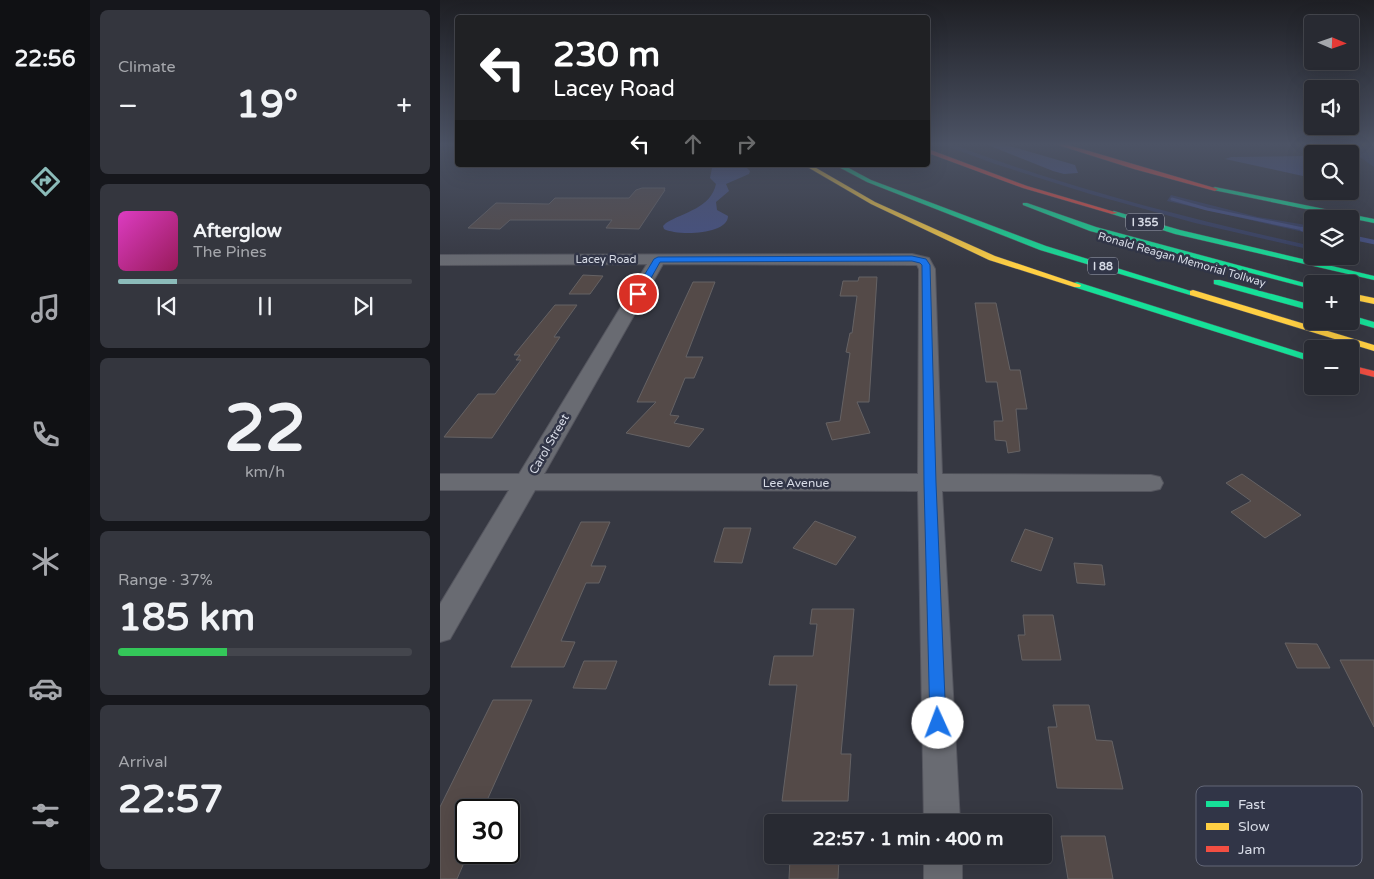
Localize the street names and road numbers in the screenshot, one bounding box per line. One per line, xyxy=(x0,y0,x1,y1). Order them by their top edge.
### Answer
road number: I 355 xyxy=(1126,213,1164,230)
street label: Ronald Reagan Memorial Tollway xyxy=(1096,229,1267,290)
street label: Lacey Road xyxy=(576,253,637,266)
road number: I 88 xyxy=(1088,258,1118,274)
street label: Carol Street xyxy=(526,411,572,477)
street label: Lee Avenue xyxy=(763,476,829,490)

